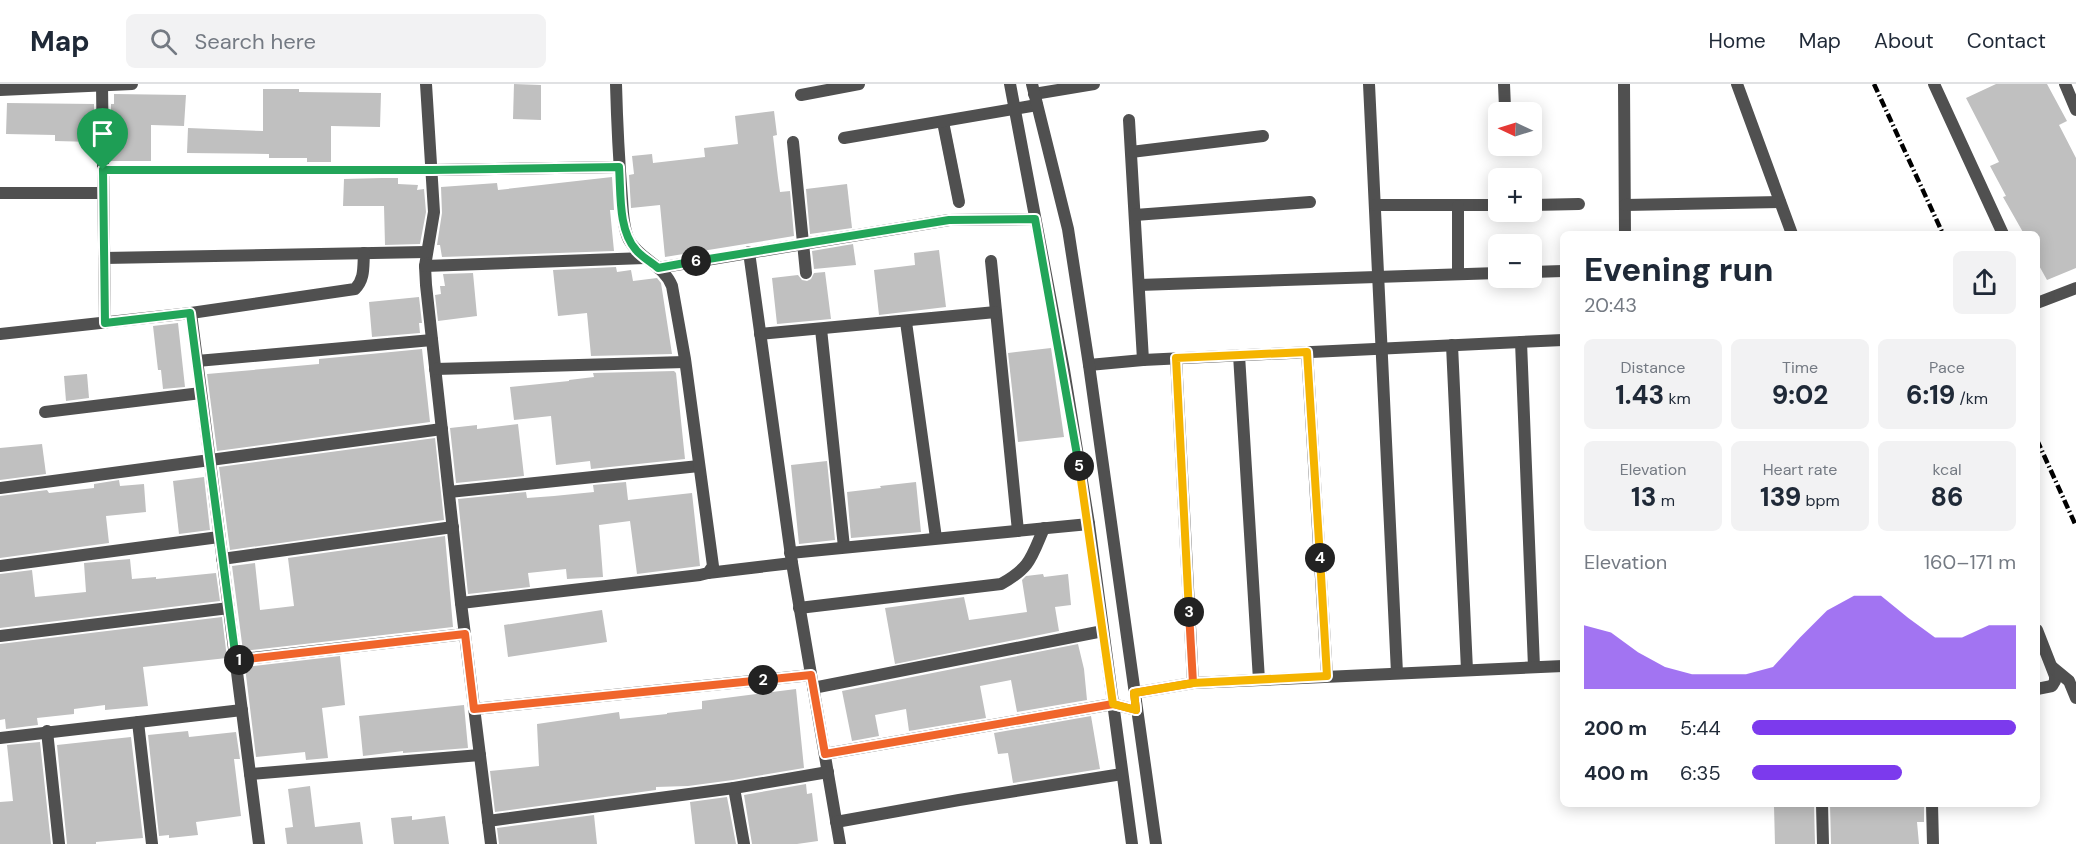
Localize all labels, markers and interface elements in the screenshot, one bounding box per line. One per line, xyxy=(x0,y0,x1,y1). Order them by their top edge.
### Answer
search box xyxy=(126,14,546,68)
text: Map xyxy=(30,23,90,60)
icon: search xyxy=(147,25,180,58)
text: Search here xyxy=(195,27,316,56)
text: Home xyxy=(1708,27,1766,55)
text: Map xyxy=(1799,27,1841,55)
text: About xyxy=(1874,27,1934,55)
text: Contact xyxy=(1967,27,2046,55)
north arrow xyxy=(1488,102,1542,156)
map controls xyxy=(1488,102,1542,288)
pin xyxy=(77,108,128,170)
icon: arrive xyxy=(86,117,119,150)
button: + xyxy=(1488,168,1542,222)
button: − xyxy=(1488,234,1542,288)
pin: 6 xyxy=(681,246,711,276)
text: Evening run xyxy=(1584,248,1773,291)
text: 6 xyxy=(691,250,701,271)
button: share xyxy=(1953,251,2016,314)
text: 20:43 xyxy=(1584,292,1637,318)
text: Distance xyxy=(1621,357,1685,378)
text: Time xyxy=(1782,357,1818,378)
text: Pace xyxy=(1929,357,1965,378)
text: 1.43 xyxy=(1615,378,1664,412)
text: 9:02 xyxy=(1772,378,1828,412)
text: 6:19 xyxy=(1906,378,1955,412)
text: km xyxy=(1664,388,1691,409)
text: /km xyxy=(1955,388,1988,409)
pin: 5 xyxy=(1064,451,1094,481)
text: 5 xyxy=(1074,455,1084,476)
text: Elevation xyxy=(1620,459,1686,480)
text: Heart rate xyxy=(1763,459,1837,480)
text: kcal xyxy=(1933,459,1961,480)
text: 13 xyxy=(1631,480,1656,514)
text: 139 xyxy=(1760,480,1801,514)
text: 86 xyxy=(1930,480,1964,514)
text: m xyxy=(1656,490,1675,511)
text: bpm xyxy=(1801,490,1840,511)
pin: 4 xyxy=(1305,543,1335,573)
text: 4 xyxy=(1315,547,1325,568)
text: Elevation xyxy=(1584,549,1667,575)
text: 160–171 m xyxy=(1924,549,2016,575)
pin: 3 xyxy=(1174,597,1204,627)
text: 3 xyxy=(1184,601,1194,622)
pin: 1 xyxy=(224,645,254,675)
text: 1 xyxy=(236,649,242,670)
pin: 2 xyxy=(748,665,778,695)
text: 2 xyxy=(758,669,768,690)
text: 200 m xyxy=(1584,715,1647,741)
text: 5:44 xyxy=(1680,715,1721,741)
text: 400 m xyxy=(1584,760,1649,786)
text: 6:35 xyxy=(1680,760,1721,786)

